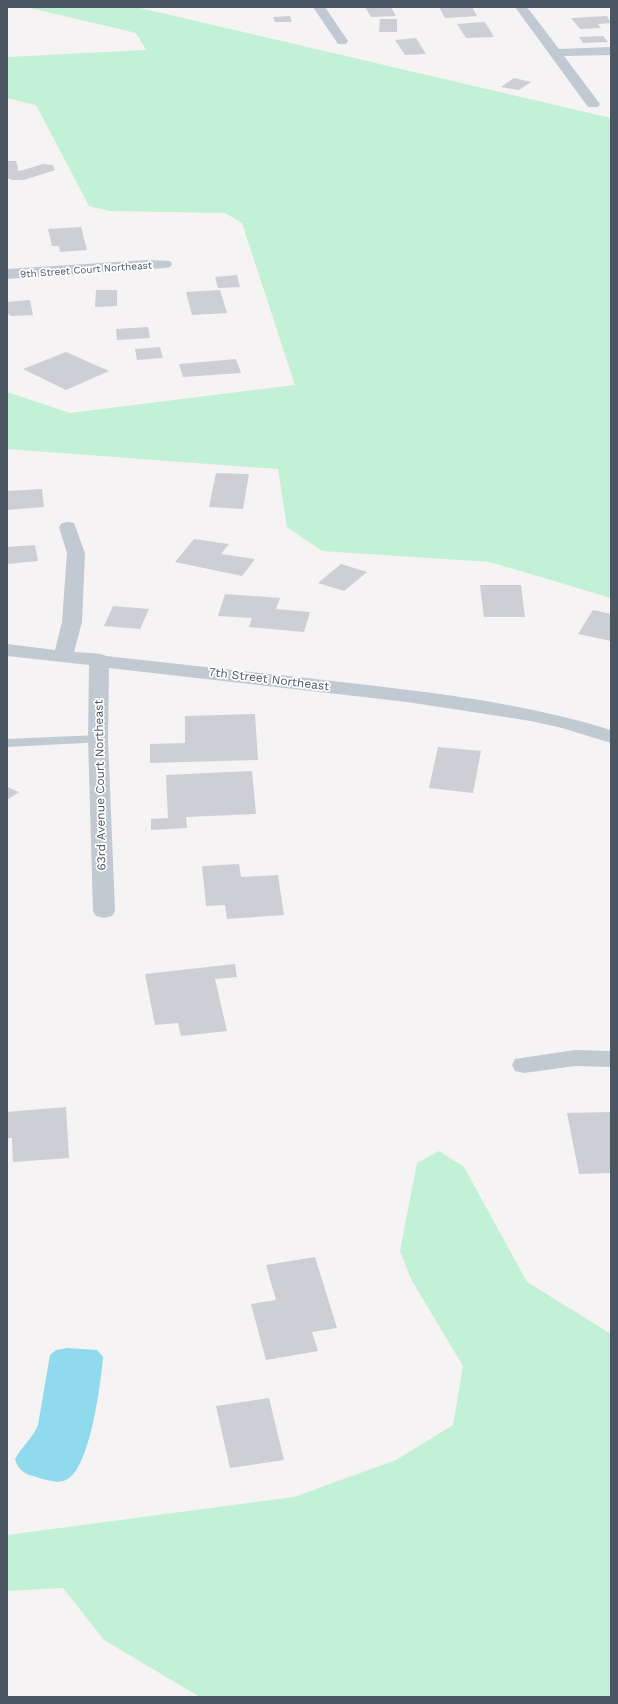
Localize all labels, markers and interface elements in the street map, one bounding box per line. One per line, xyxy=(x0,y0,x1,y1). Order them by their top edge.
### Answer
street label: 9th Street Court Northeast xyxy=(20,259,153,280)
street label: 7th Street Northeast xyxy=(208,665,330,693)
street label: 63rd Avenue Court Northeast xyxy=(92,699,108,871)

